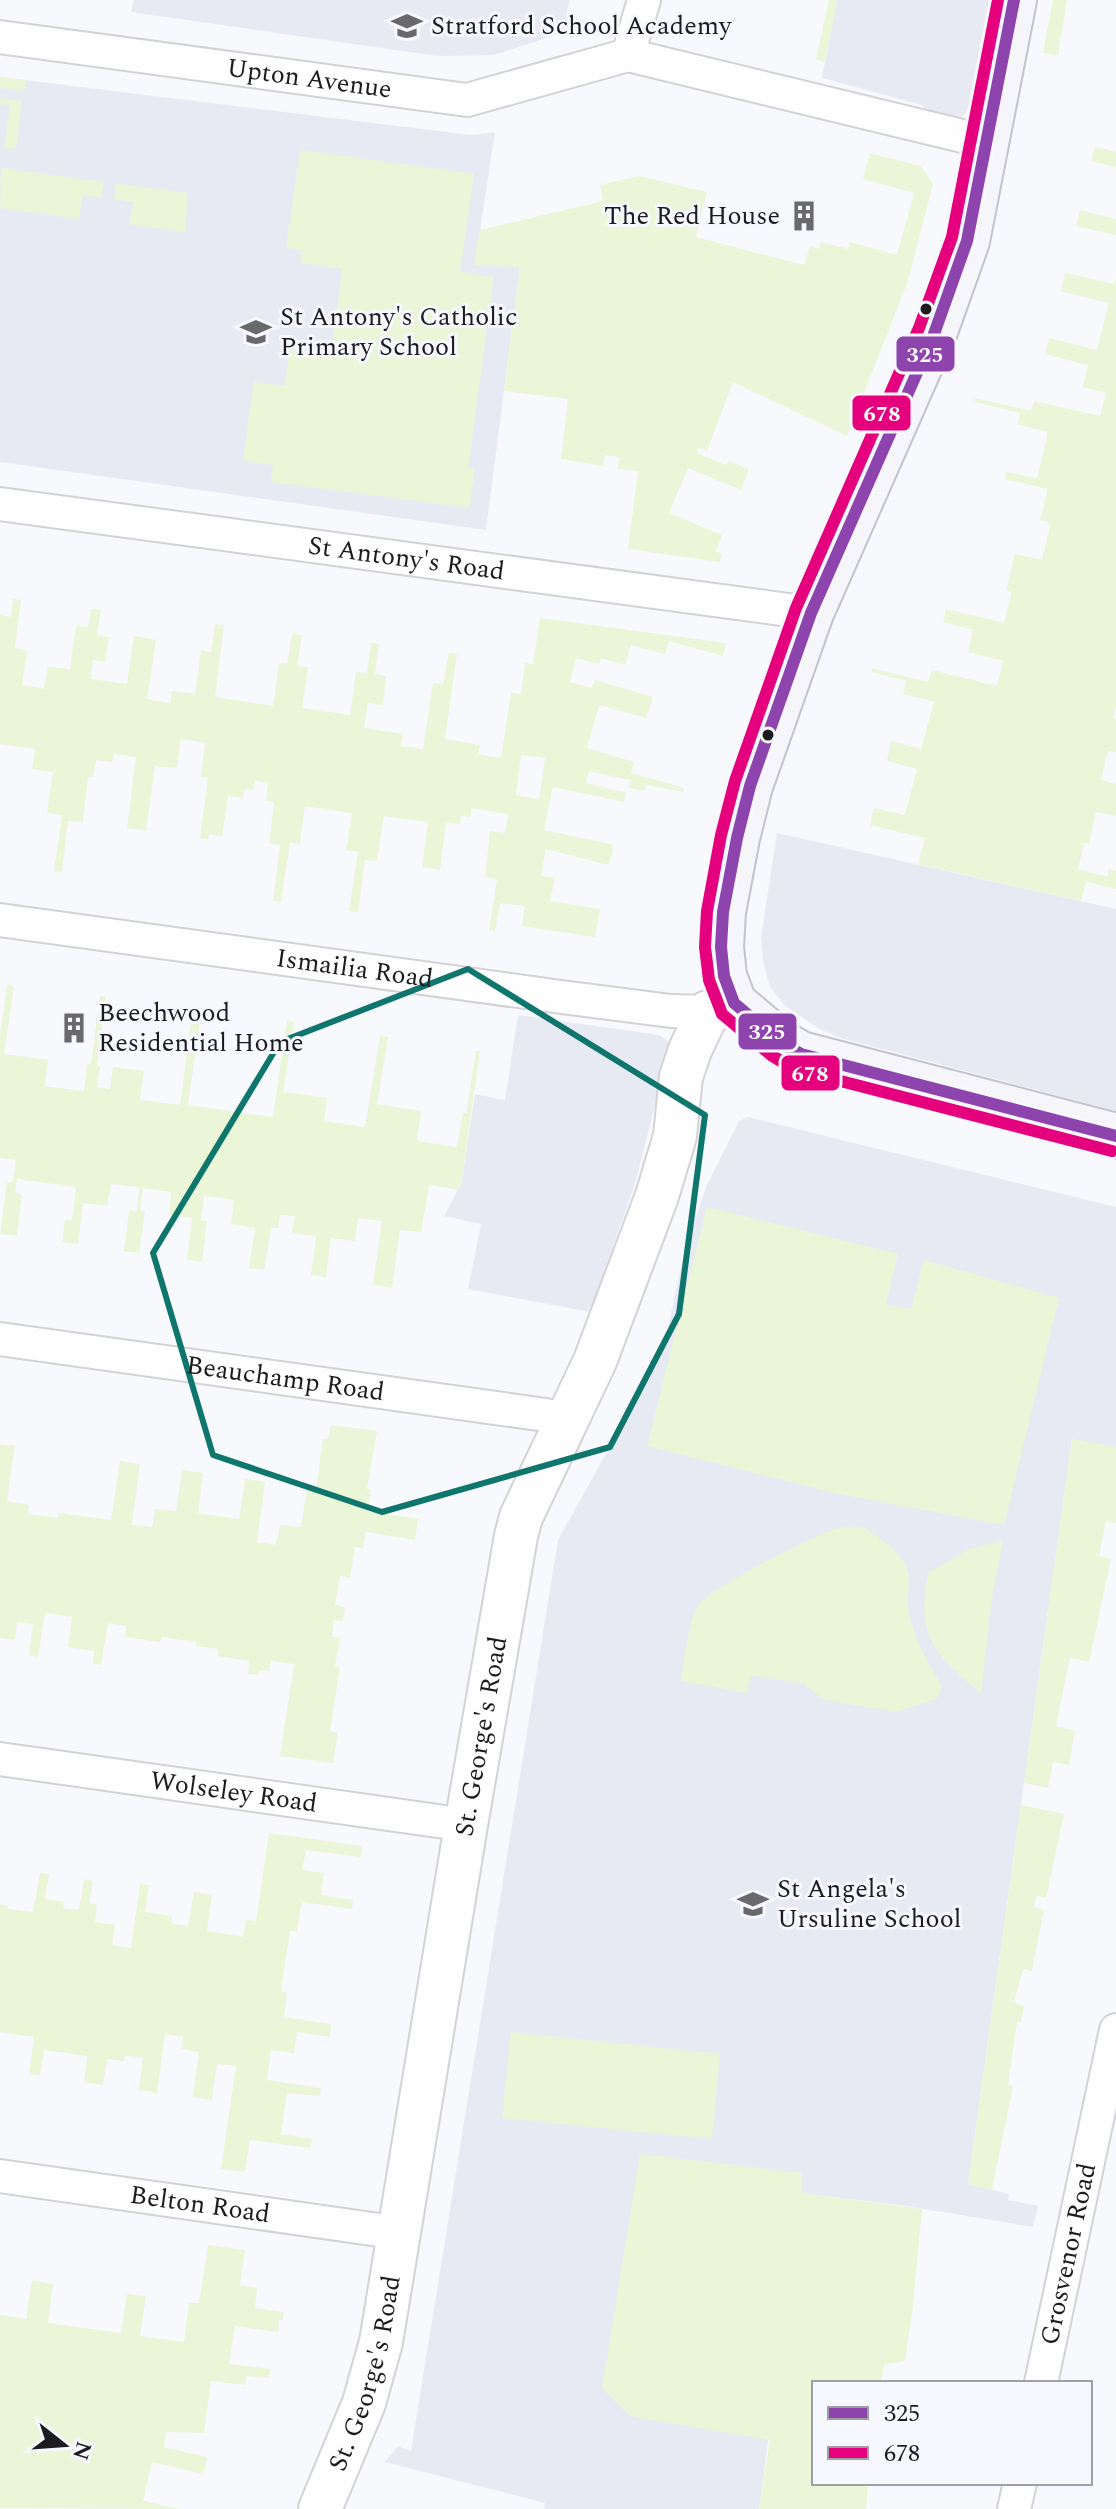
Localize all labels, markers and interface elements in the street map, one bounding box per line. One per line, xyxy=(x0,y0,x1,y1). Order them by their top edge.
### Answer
place label: Stratford School Academy xyxy=(431,6,733,46)
school or university icon: Stratford School Academy xyxy=(390,9,424,43)
street label: Upton Avenue xyxy=(224,48,394,110)
place label: The Red House xyxy=(604,196,780,236)
building icon: The Red House xyxy=(787,199,821,233)
place label: St Antony's Catholic Primary School xyxy=(280,297,517,367)
unlabelled marker xyxy=(918,301,934,317)
school or university icon: St Antony's Catholic Primary School xyxy=(239,315,273,349)
line badge: 325 xyxy=(895,335,956,373)
text: 325 xyxy=(906,339,944,372)
line badge: 678 xyxy=(851,394,912,432)
text: 678 xyxy=(863,398,901,431)
street label: St Antony's Road xyxy=(306,526,507,592)
unlabelled marker xyxy=(760,727,776,743)
street label: Ismailia Road xyxy=(274,938,436,999)
place label: Beechwood Residential Home xyxy=(98,993,304,1063)
building icon: Beechwood Residential Home xyxy=(57,1011,91,1045)
line badge: 325 xyxy=(737,1012,798,1051)
text: 325 xyxy=(748,1016,786,1049)
line badge: 678 xyxy=(780,1054,841,1092)
text: 678 xyxy=(791,1058,829,1091)
street label: Beauchamp Road xyxy=(184,1345,387,1412)
street label: St. George's Road xyxy=(444,1633,518,1839)
street label: Wolseley Road xyxy=(148,1760,320,1824)
place label: St Angela's Ursuline School xyxy=(777,1869,961,1939)
school or university icon: St Angela's Ursuline School xyxy=(736,1887,770,1921)
street label: Grosvenor Road xyxy=(1030,2159,1107,2349)
street label: Belton Road xyxy=(127,2175,273,2234)
street label: St. George's Road xyxy=(318,2272,412,2477)
legend xyxy=(812,2381,1092,2485)
text: 325 xyxy=(884,2396,920,2432)
north arrow xyxy=(24,2405,104,2485)
text: 678 xyxy=(884,2436,920,2472)
text: N xyxy=(63,2437,100,2464)

